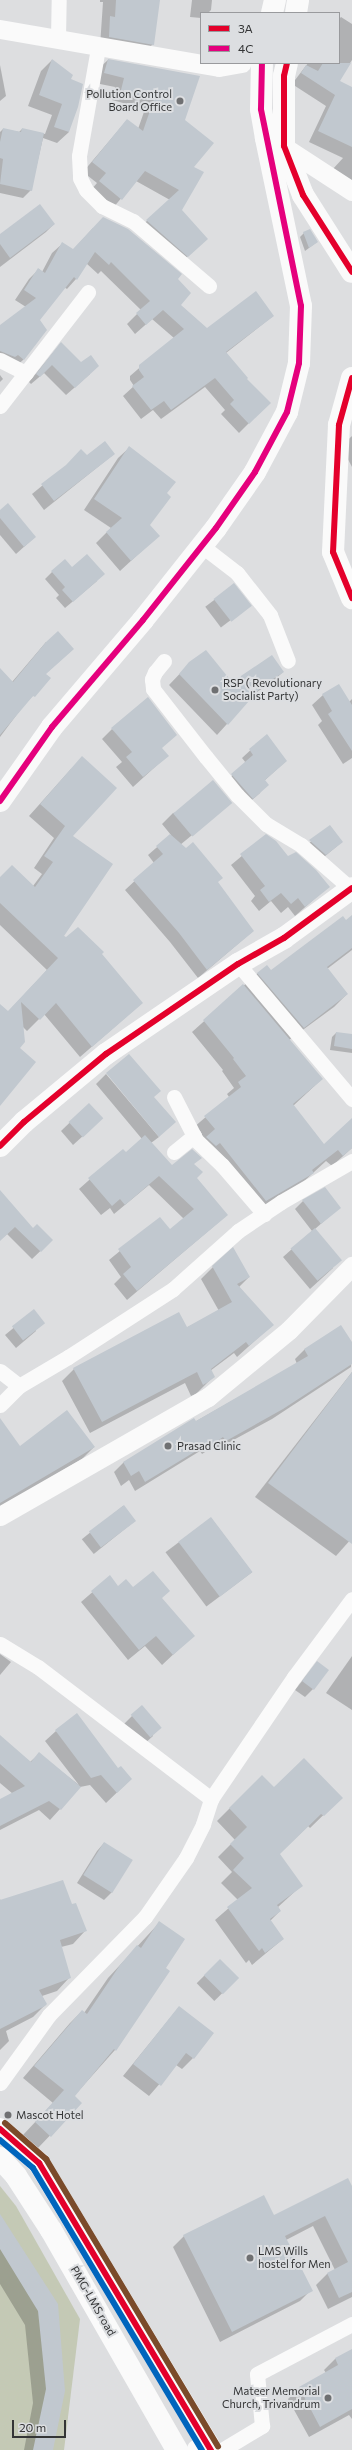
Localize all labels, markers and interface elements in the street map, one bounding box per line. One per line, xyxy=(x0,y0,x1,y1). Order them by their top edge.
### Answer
legend xyxy=(200,12,340,64)
text: 3A xyxy=(238,21,253,35)
text: 4C xyxy=(238,41,253,55)
place label: Pollution Control Board Office xyxy=(86,88,172,114)
marker: Pollution Control Board Office xyxy=(175,96,185,106)
place label: RSP ( Revolutionary Socialist Party) xyxy=(223,677,322,703)
marker: RSP ( Revolutionary Socialist Party) xyxy=(210,685,220,695)
place label: Prasad Clinic xyxy=(177,1439,241,1453)
marker: Prasad Clinic xyxy=(162,1440,174,1452)
place label: Mascot Hotel xyxy=(16,2108,83,2122)
marker: Mascot Hotel xyxy=(3,2110,13,2120)
place label: LMS Wills hostel for Men xyxy=(258,2245,331,2271)
marker: LMS Wills hostel for Men xyxy=(245,2253,255,2263)
street label: PMG-LMS road xyxy=(68,2264,118,2338)
place label: Mateer Memorial Church, Trivandrum xyxy=(222,2385,320,2411)
marker: Mateer Memorial Church, Trivandrum xyxy=(323,2393,333,2403)
scale bar xyxy=(14,2412,68,2438)
text: 20 m xyxy=(19,2420,46,2434)

